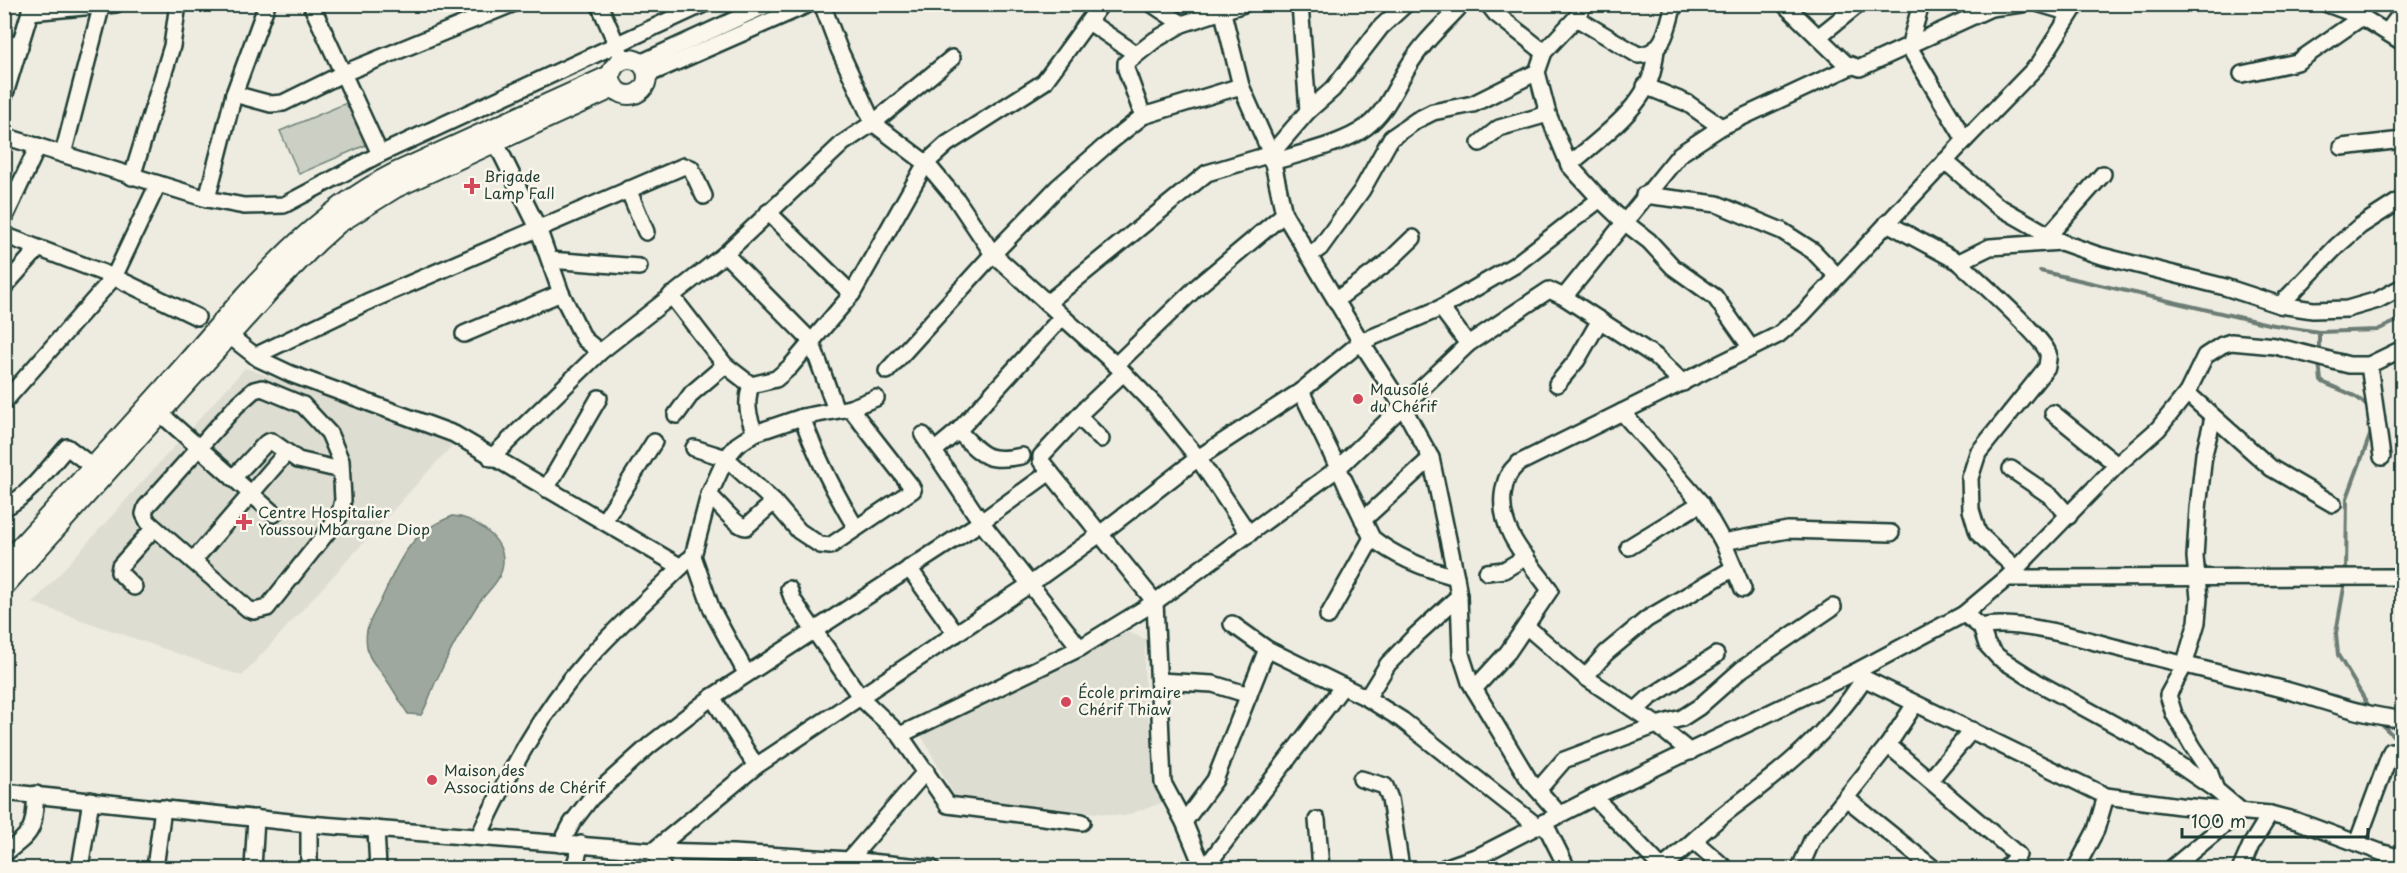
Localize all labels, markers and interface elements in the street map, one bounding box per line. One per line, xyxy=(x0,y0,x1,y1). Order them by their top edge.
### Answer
place label: Brigade Lamp Fall xyxy=(484,164,555,204)
marker: Brigade Lamp Fall xyxy=(465,179,479,193)
place label: Mausolé du Chérif xyxy=(1370,377,1438,417)
marker: Mausolé du Chérif xyxy=(1351,392,1365,406)
place label: Centre Hospitalier Youssou Mbargane Diop xyxy=(258,500,430,540)
marker: Centre Hospitalier Youssou Mbargane Diop xyxy=(235,513,253,531)
place label: École primaire Chérif Thiaw xyxy=(1078,680,1181,720)
marker: École primaire Chérif Thiaw xyxy=(1059,695,1073,709)
place label: Maison des Associations de Chérif xyxy=(444,758,606,798)
marker: Maison des Associations de Chérif xyxy=(425,773,439,787)
scale bar xyxy=(2182,801,2368,839)
text: 100 m xyxy=(2191,807,2246,834)

